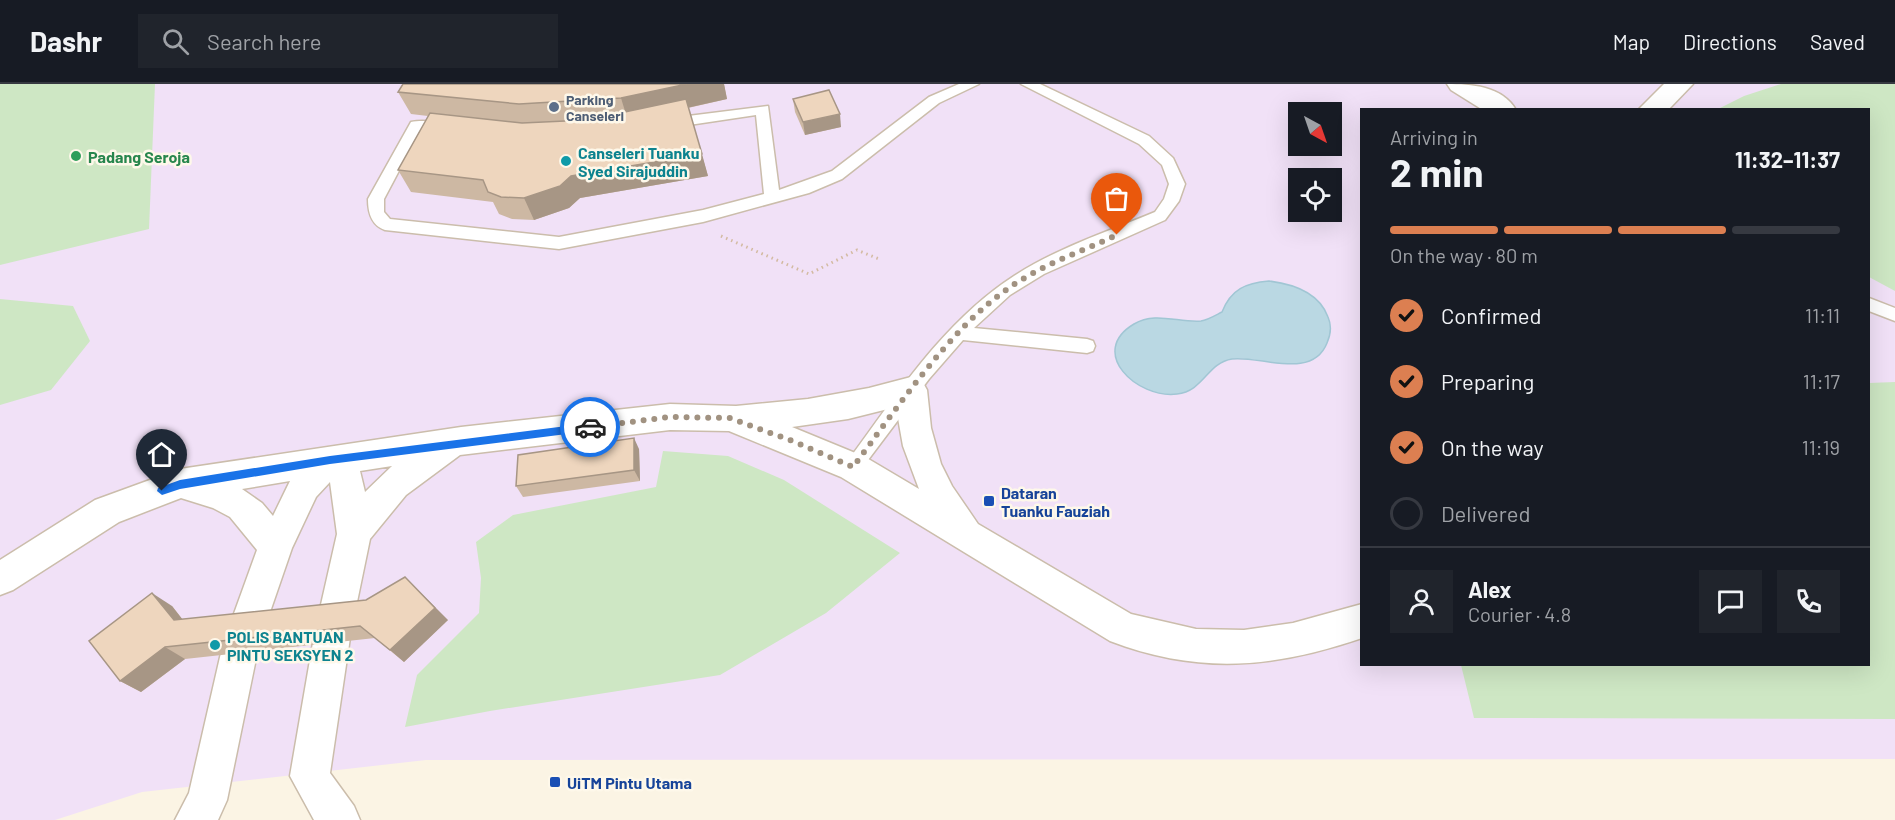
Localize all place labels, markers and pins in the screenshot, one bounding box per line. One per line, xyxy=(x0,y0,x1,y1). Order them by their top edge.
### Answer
place label: Parking Canseleri xyxy=(566,91,624,124)
marker: Parking Canseleri xyxy=(547,100,561,114)
place label: Canseleri Tuanku Syed Sirajuddin xyxy=(578,143,699,180)
place label: Padang Seroja xyxy=(88,147,190,166)
marker: Padang Seroja xyxy=(69,149,83,163)
marker: Canseleri Tuanku Syed Sirajuddin xyxy=(559,154,573,168)
pin xyxy=(1091,173,1142,235)
pin xyxy=(136,429,187,491)
place label: Dataran Tuanku Fauziah xyxy=(1001,483,1110,520)
marker: Dataran Tuanku Fauziah xyxy=(982,494,996,508)
place label: POLIS BANTUAN PINTU SEKSYEN 2 xyxy=(227,627,354,664)
marker: POLIS BANTUAN PINTU SEKSYEN 2 xyxy=(208,638,222,652)
place label: UiTM Pintu Utama xyxy=(567,773,692,792)
marker: UiTM Pintu Utama xyxy=(548,775,562,789)

